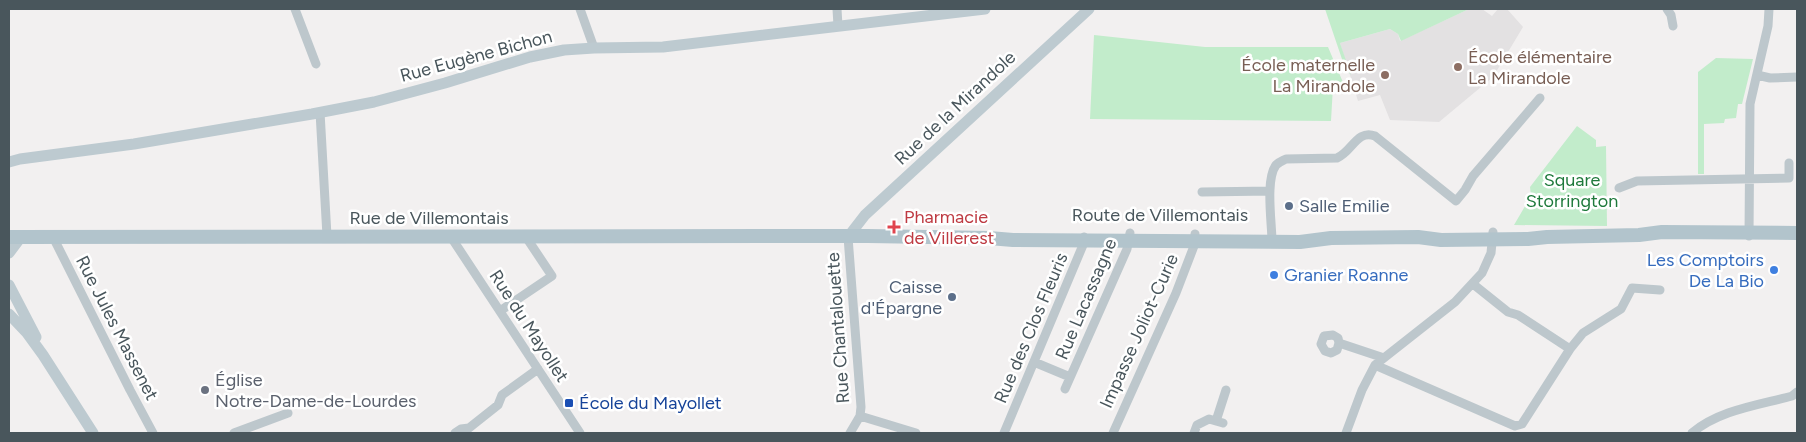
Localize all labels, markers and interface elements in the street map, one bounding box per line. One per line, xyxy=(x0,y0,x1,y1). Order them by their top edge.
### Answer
street label: Rue Eugène Bichon xyxy=(398,25,554,87)
street label: Rue de la Mirandole xyxy=(890,46,1020,170)
place label: École élémentaire La Mirandole xyxy=(1468,46,1612,89)
place label: École maternelle La Mirandole xyxy=(1241,54,1375,97)
marker: École élémentaire La Mirandole xyxy=(1452,61,1464,73)
marker: École maternelle La Mirandole xyxy=(1379,69,1391,81)
park label: Square Storrington xyxy=(1526,169,1618,212)
place label: Salle Emilie xyxy=(1299,195,1390,217)
marker: Salle Emilie xyxy=(1283,200,1295,212)
street label: Route de Villemontais xyxy=(1072,204,1248,226)
place label: Pharmacie de Villerest xyxy=(904,206,995,249)
street label: Rue de Villemontais xyxy=(349,207,509,229)
marker: Pharmacie de Villerest xyxy=(888,221,900,233)
street label: Rue Lacassagne xyxy=(1051,235,1121,363)
street label: Rue des Clos Fleuris xyxy=(989,249,1073,407)
place label: Les Comptoirs De La Bio xyxy=(1647,249,1764,292)
street label: Impasse Joliot-Curie xyxy=(1095,250,1183,412)
street label: Rue Jules Massenet xyxy=(71,252,163,404)
street label: Rue Chantalouette xyxy=(822,252,854,404)
place label: Granier Roanne xyxy=(1284,264,1408,286)
marker: Les Comptoirs De La Bio xyxy=(1768,264,1780,276)
street label: Rue du Mayollet xyxy=(485,266,573,386)
marker: Granier Roanne xyxy=(1268,269,1280,281)
place label: Caisse d'Épargne xyxy=(861,276,942,319)
marker: Caisse d'Épargne xyxy=(946,291,958,303)
place label: Église Notre-Dame-de-Lourdes xyxy=(215,369,416,412)
marker: Église Notre-Dame-de-Lourdes xyxy=(199,384,211,396)
place label: École du Mayollet xyxy=(579,392,722,414)
marker: École du Mayollet xyxy=(563,397,575,409)

